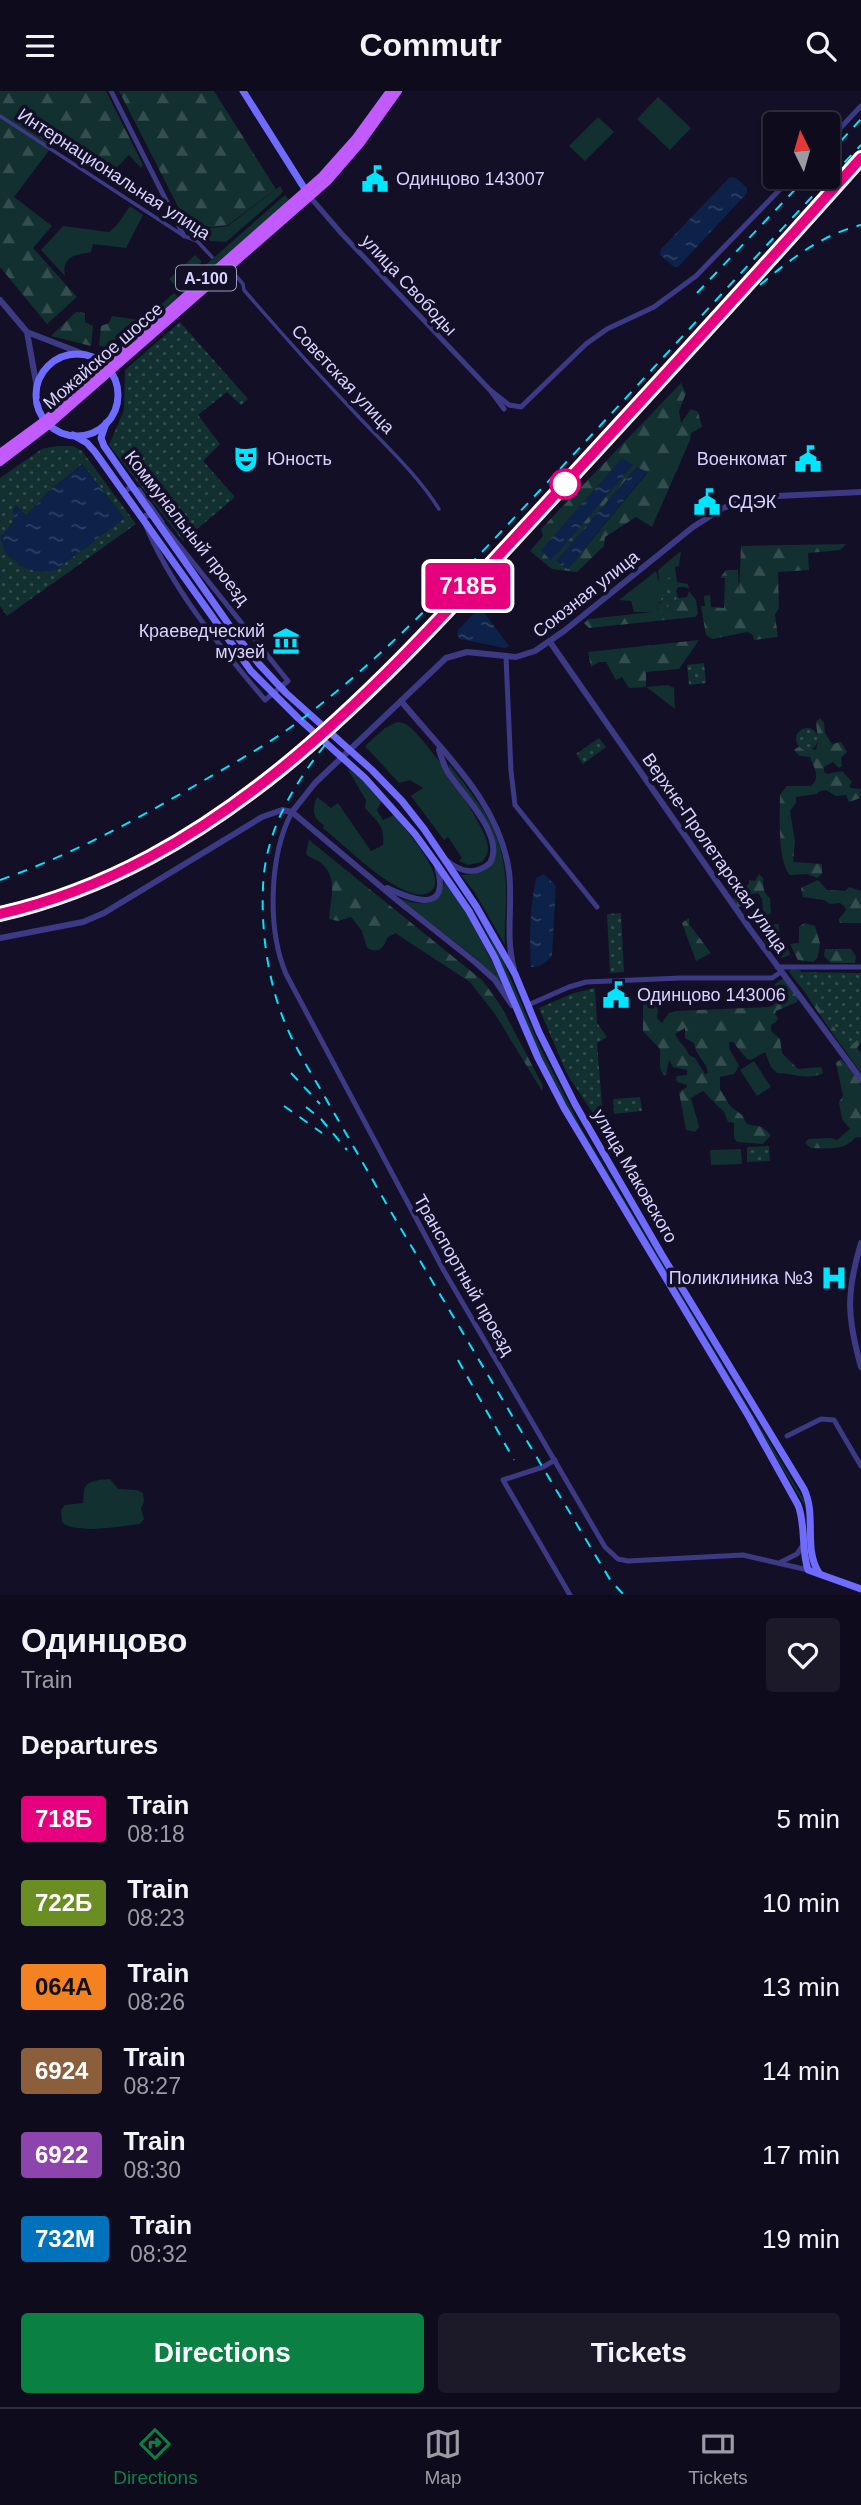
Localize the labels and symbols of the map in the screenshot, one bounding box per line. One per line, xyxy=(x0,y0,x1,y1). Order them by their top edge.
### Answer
street label: Интернациональная улица xyxy=(14,104,215,244)
north arrow xyxy=(763,112,840,189)
public building icon: Одинцово 143007 xyxy=(360,164,390,194)
place label: Одинцово 143007 xyxy=(396,169,545,189)
street label: улица Свободы xyxy=(357,231,461,339)
road number: А-100 xyxy=(176,265,236,291)
street label: Можайское шоссе xyxy=(39,299,167,413)
street label: Советская улица xyxy=(287,320,399,438)
theatre icon: Юность xyxy=(231,444,261,474)
public building icon: Военкомат xyxy=(793,444,823,474)
street label: Коммунальный проезд xyxy=(121,447,254,609)
place label: Юность xyxy=(267,449,332,469)
place label: Военкомат xyxy=(697,449,787,469)
unlabelled marker xyxy=(550,469,580,499)
public building icon: СДЭК xyxy=(692,487,722,517)
place label: СДЭК xyxy=(728,492,777,512)
street label: Союзная улица xyxy=(529,546,644,642)
line badge: 718Б xyxy=(419,563,517,609)
place label: Краеведческий музей xyxy=(139,621,265,662)
museum icon: Краеведческий музей xyxy=(271,626,301,656)
street label: Верхне-Пролетарская улица xyxy=(638,749,792,957)
public building icon: Одинцово 143006 xyxy=(601,980,631,1010)
place label: Одинцово 143006 xyxy=(637,985,786,1005)
street label: улица Маковского xyxy=(589,1106,681,1246)
street label: Транспортный проезд xyxy=(410,1191,518,1359)
hospital icon: Поликлиника №3 xyxy=(819,1263,849,1293)
place label: Поликлиника №3 xyxy=(669,1268,813,1288)

